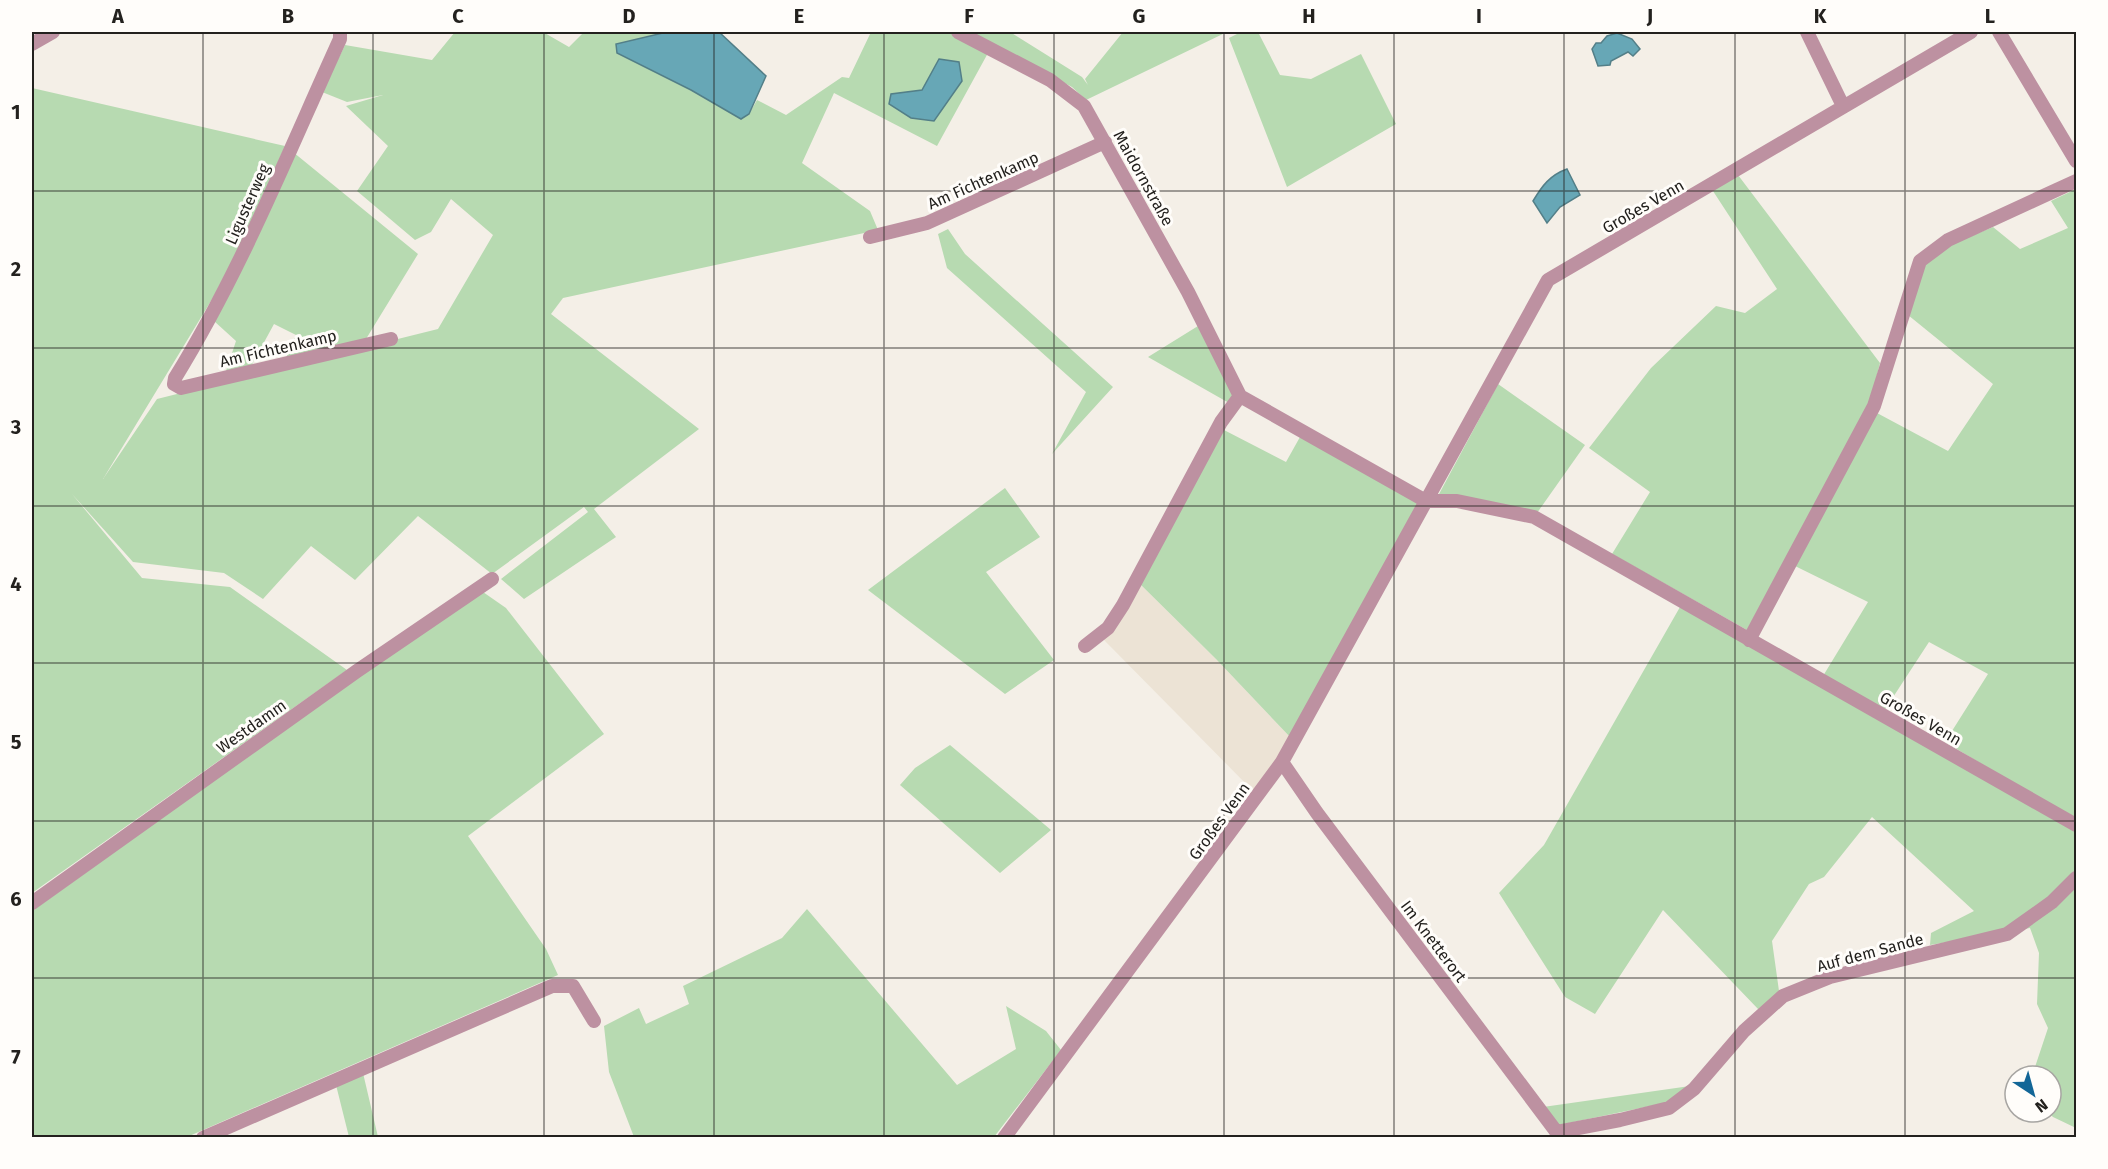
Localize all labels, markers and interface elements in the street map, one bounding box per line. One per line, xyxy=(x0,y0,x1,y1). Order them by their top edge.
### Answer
text: A xyxy=(111,4,125,28)
text: B xyxy=(282,4,294,28)
text: C xyxy=(452,4,464,28)
text: D xyxy=(622,4,636,28)
text: E xyxy=(794,4,804,28)
text: F xyxy=(964,4,974,28)
text: G xyxy=(1133,4,1145,28)
text: H xyxy=(1302,4,1316,28)
text: I xyxy=(1476,4,1482,28)
text: J xyxy=(1646,4,1653,28)
text: K xyxy=(1814,4,1827,28)
text: L xyxy=(1985,4,1995,28)
text: 1 xyxy=(11,100,21,124)
street label: Maidornstraße xyxy=(1110,127,1178,229)
street label: Am Fichtenkamp xyxy=(925,147,1042,213)
street label: Ligusterweg xyxy=(221,160,274,248)
street label: Großes Venn xyxy=(1599,175,1687,237)
text: 2 xyxy=(11,257,21,281)
street label: Am Fichtenkamp xyxy=(218,326,338,371)
text: 3 xyxy=(10,415,21,439)
text: 4 xyxy=(10,572,22,596)
street label: Großes Venn xyxy=(1877,687,1965,749)
street label: Westdamm xyxy=(213,696,290,757)
text: 5 xyxy=(11,730,22,754)
street label: Großes Venn xyxy=(1185,779,1254,864)
text: 6 xyxy=(10,887,22,911)
street label: Im Knetterort xyxy=(1397,897,1471,986)
street label: Auf dem Sande xyxy=(1815,929,1925,976)
text: 7 xyxy=(11,1045,21,1069)
north arrow xyxy=(2003,1064,2063,1124)
text: N xyxy=(2032,1095,2051,1117)

